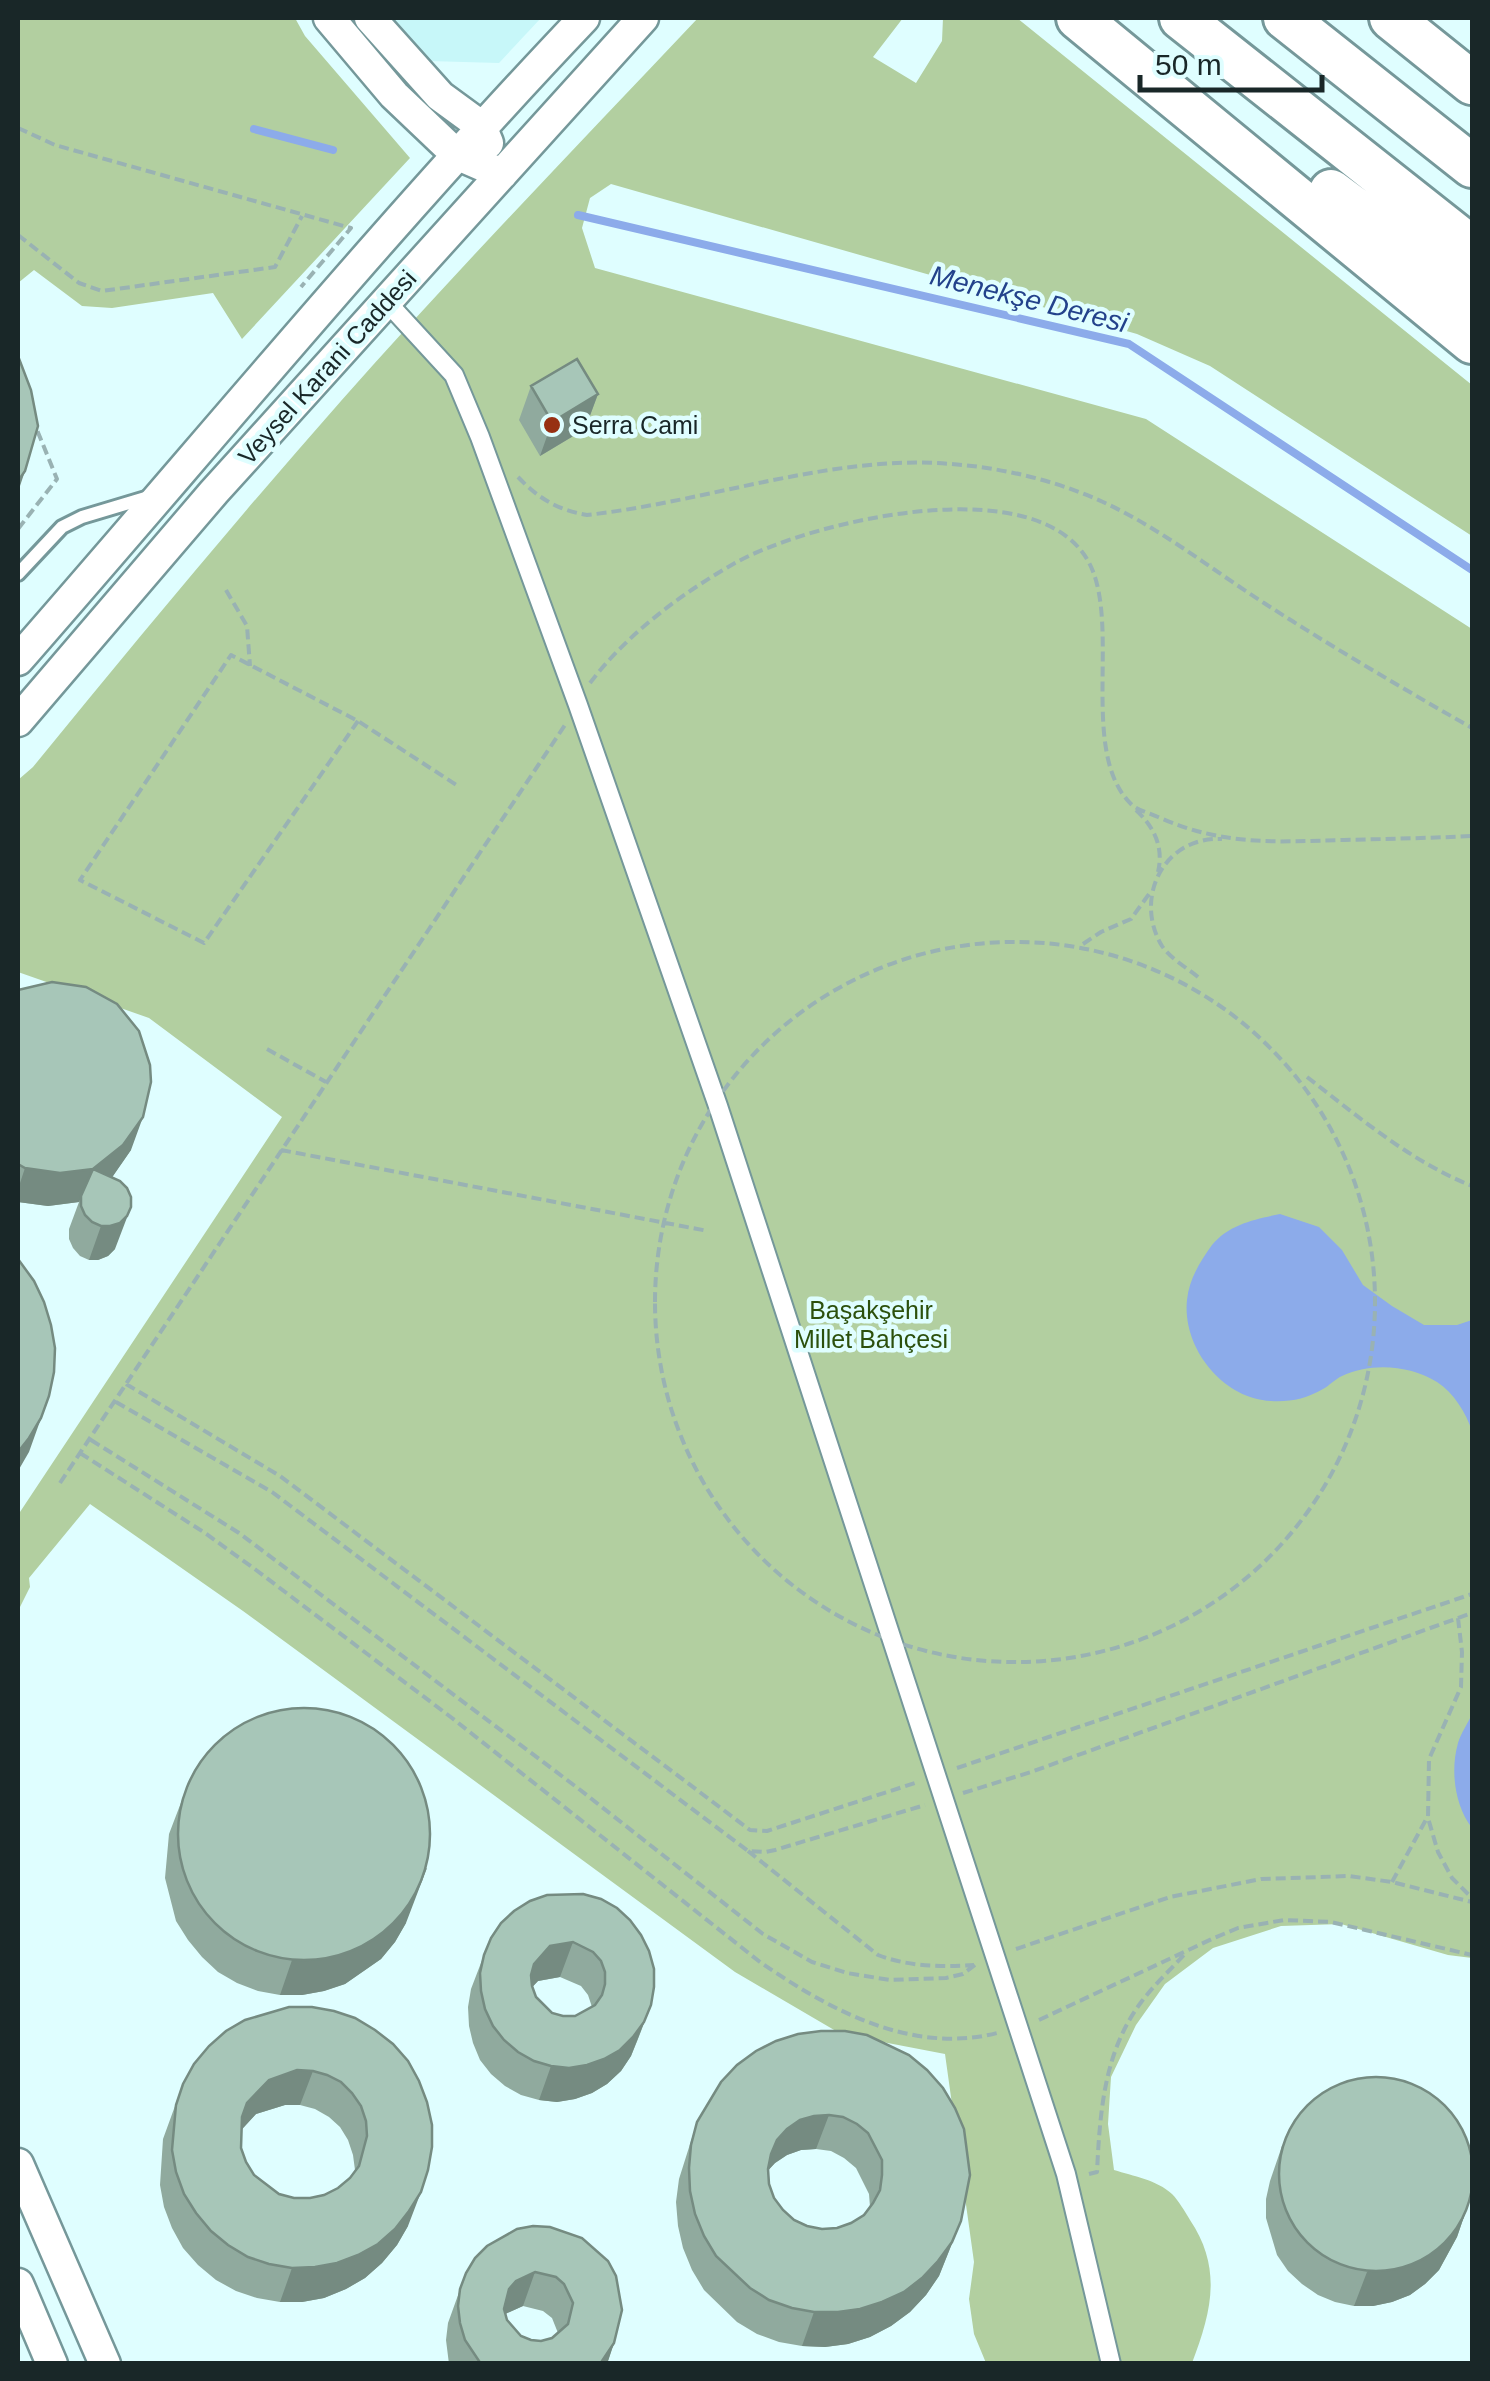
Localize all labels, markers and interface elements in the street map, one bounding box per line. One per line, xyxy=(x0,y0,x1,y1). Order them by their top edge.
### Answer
scale bar xyxy=(1140,30,1322,92)
text: 50 m xyxy=(1155,48,1222,81)
water label: Menekşe Deresi xyxy=(927,259,1132,339)
street label: Veysel Karani Caddesi xyxy=(232,264,422,470)
place label: Serra Cami xyxy=(572,411,698,439)
marker: Serra Cami xyxy=(541,414,563,436)
park label: Başakşehir Millet Bahçesi xyxy=(794,1296,948,1353)

